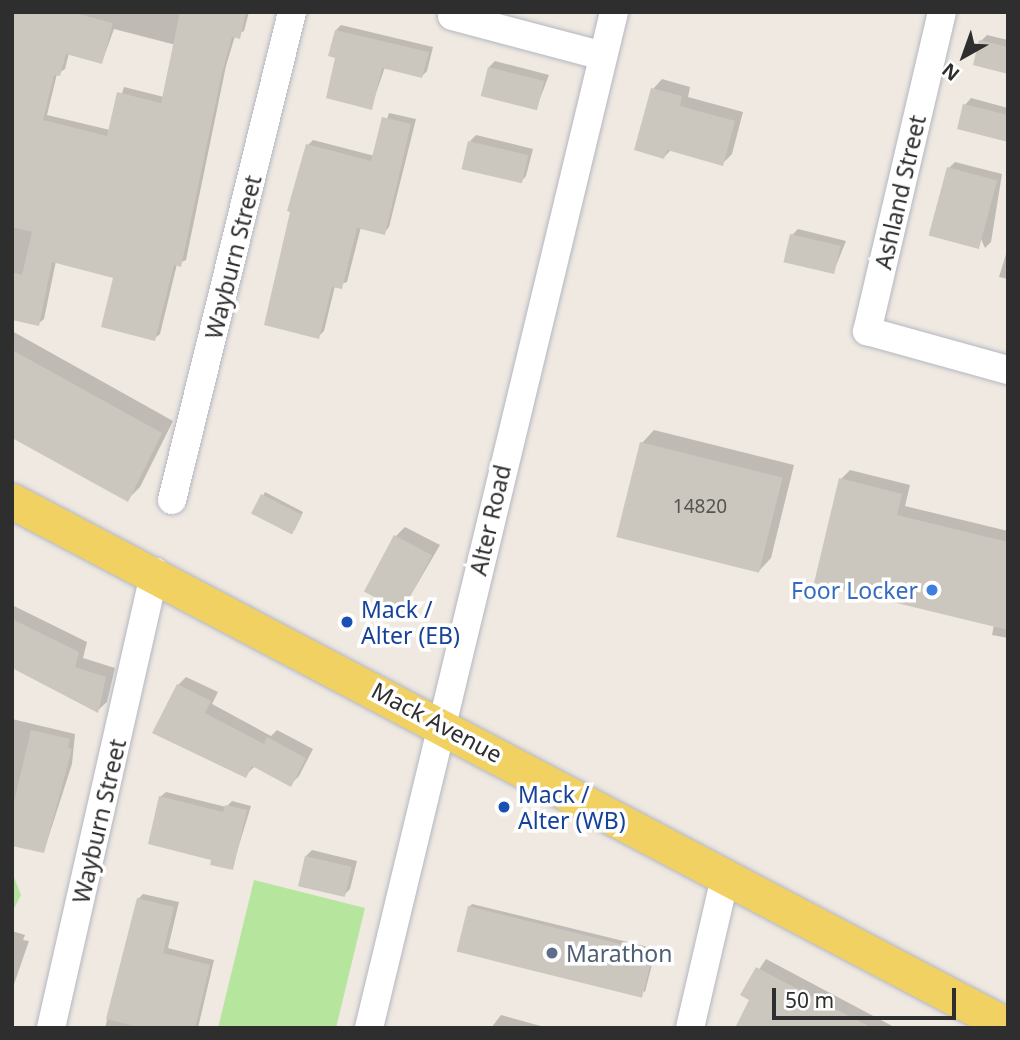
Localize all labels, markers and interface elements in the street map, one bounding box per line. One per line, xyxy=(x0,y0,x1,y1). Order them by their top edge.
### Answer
north arrow xyxy=(929,21,999,91)
text: N xyxy=(936,57,965,87)
street label: Ashland Street xyxy=(869,112,931,272)
street label: Wayburn Street xyxy=(199,172,267,342)
street label: Alter Road xyxy=(464,462,516,578)
house number: 14820 xyxy=(673,496,727,518)
place label: Foor Locker xyxy=(791,576,918,604)
marker: Foor Locker xyxy=(924,582,940,598)
place label: Mack / Alter (EB) xyxy=(361,595,460,649)
marker: Mack / Alter (EB) xyxy=(339,614,355,630)
street label: Mack Avenue xyxy=(367,676,507,768)
street label: Wayburn Street xyxy=(67,736,131,906)
place label: Mack / Alter (WB) xyxy=(518,780,626,834)
marker: Mack / Alter (WB) xyxy=(496,799,512,815)
place label: Marathon xyxy=(566,939,672,967)
marker: Marathon xyxy=(544,945,560,961)
scale bar xyxy=(775,974,959,1018)
text: 50 m xyxy=(785,986,834,1014)

